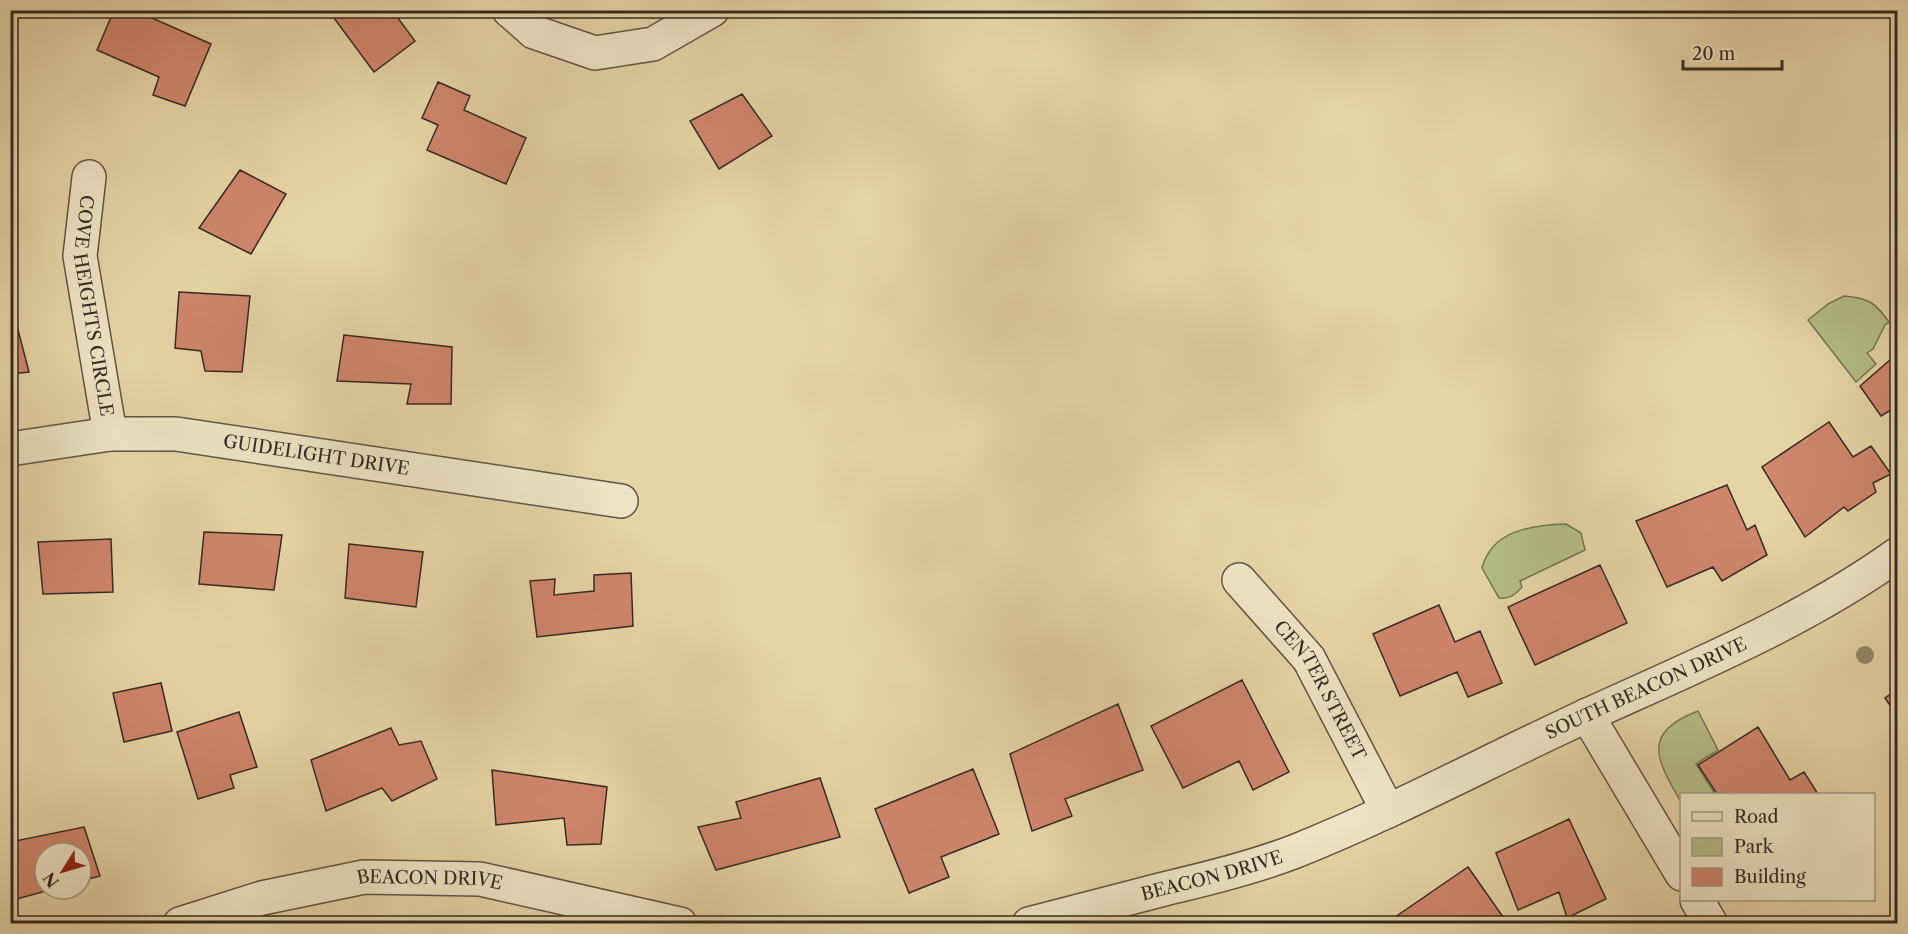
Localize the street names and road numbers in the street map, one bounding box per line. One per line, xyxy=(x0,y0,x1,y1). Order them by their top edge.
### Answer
street label: COVE HEIGHTS CIRCLE xyxy=(69,194,118,418)
street label: GUIDELIGHT DRIVE xyxy=(222,430,411,480)
street label: CENTER STREET xyxy=(1269,616,1371,764)
street label: SOUTH BEACON DRIVE xyxy=(1542,633,1750,744)
street label: BEACON DRIVE xyxy=(1139,846,1286,906)
street label: BEACON DRIVE xyxy=(355,865,505,895)

